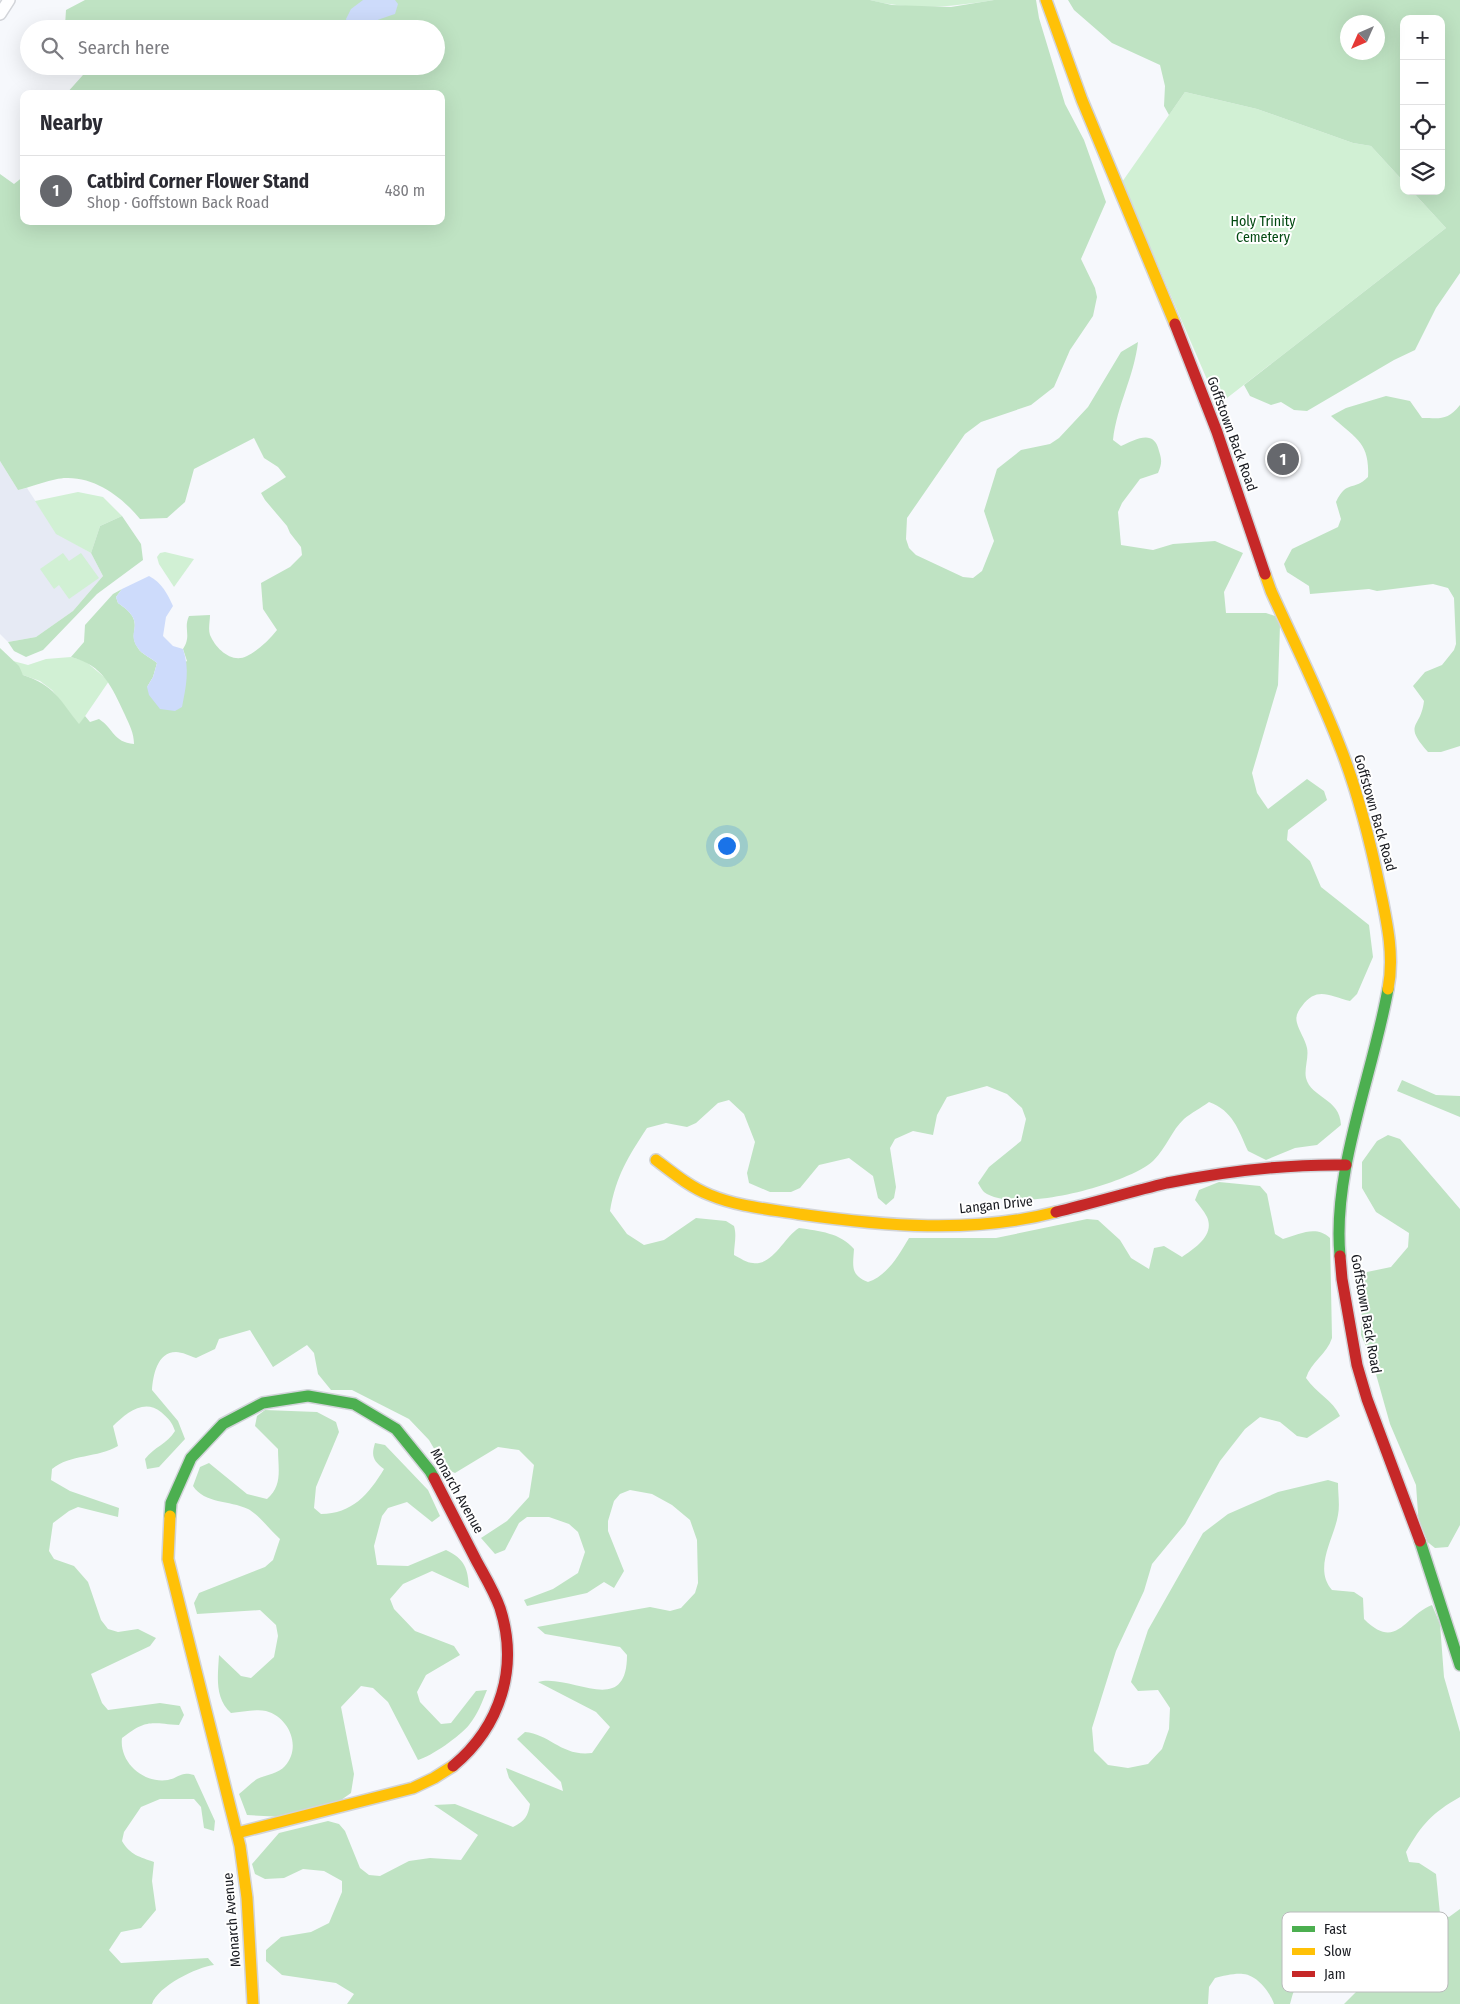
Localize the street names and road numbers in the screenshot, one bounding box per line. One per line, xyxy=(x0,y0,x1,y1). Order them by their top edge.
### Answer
street label: Goffstown Back Road xyxy=(1203,374,1261,494)
street label: Goffstown Back Road xyxy=(1350,753,1400,873)
street label: Langan Drive xyxy=(958,1193,1034,1217)
street label: Goffstown Back Road xyxy=(1347,1253,1385,1375)
street label: Monarch Avenue xyxy=(427,1445,487,1537)
street label: Monarch Avenue xyxy=(219,1872,245,1968)

